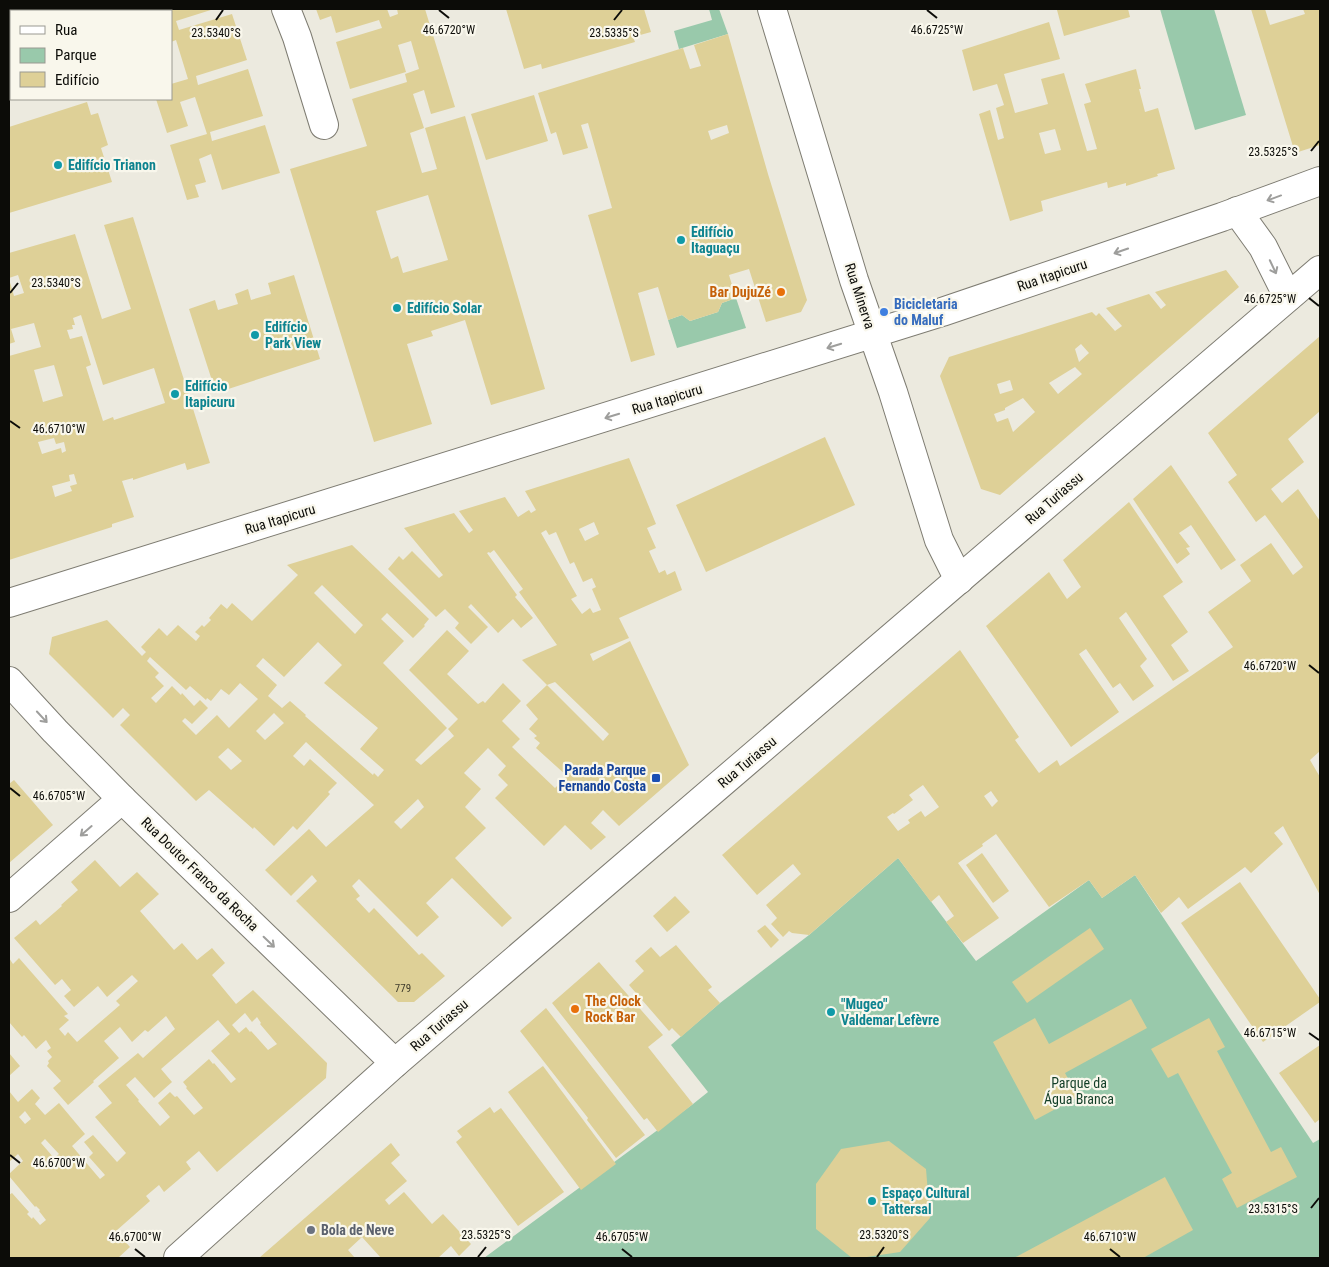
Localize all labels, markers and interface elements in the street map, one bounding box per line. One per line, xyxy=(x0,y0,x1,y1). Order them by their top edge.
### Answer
legend xyxy=(10,10,172,100)
text: Rua xyxy=(55,21,77,39)
text: 46.6720°W xyxy=(423,23,475,37)
text: 46.6725°W xyxy=(911,23,963,37)
text: 23.5340°S xyxy=(191,26,241,40)
text: 23.5335°S xyxy=(589,26,639,40)
text: Parque xyxy=(55,46,97,64)
text: Edifício xyxy=(55,71,99,89)
text: 23.5325°S xyxy=(1248,145,1298,159)
place label: Edifício Trianon xyxy=(68,157,156,173)
marker: Edifício Trianon xyxy=(52,159,64,171)
one-way arrow xyxy=(1267,194,1283,203)
place label: Edifício Itaguaçu xyxy=(691,224,740,256)
marker: Edifício Itaguaçu xyxy=(675,234,687,246)
one-way arrow xyxy=(1114,247,1129,256)
street label: Rua Itapicuru xyxy=(1015,256,1089,294)
one-way arrow xyxy=(1268,259,1278,274)
street label: Rua Minerva xyxy=(842,261,878,331)
text: 23.5340°S xyxy=(31,276,81,290)
place label: Bar DujuZé xyxy=(710,284,771,300)
marker: Bar DujuZé xyxy=(775,286,787,298)
text: 46.6725°W xyxy=(1244,292,1296,306)
place label: Bicicletaria do Maluf xyxy=(894,296,958,328)
place label: Edifício Solar xyxy=(407,300,482,316)
marker: Edifício Solar xyxy=(391,302,403,314)
marker: Bicicletaria do Maluf xyxy=(878,306,890,318)
place label: Edifício Park View xyxy=(265,319,321,351)
marker: Edifício Park View xyxy=(249,329,261,341)
one-way arrow xyxy=(826,342,842,352)
place label: Edifício Itapicuru xyxy=(185,378,235,410)
street label: Rua Itapicuru xyxy=(630,381,704,417)
marker: Edifício Itapicuru xyxy=(169,388,181,400)
one-way arrow xyxy=(604,411,620,421)
text: 46.6710°W xyxy=(33,422,85,436)
street label: Rua Turiassu xyxy=(1022,469,1086,527)
street label: Rua Itapicuru xyxy=(243,501,317,537)
text: 46.6720°W xyxy=(1244,659,1296,673)
one-way arrow xyxy=(36,710,48,723)
street label: Rua Turiassu xyxy=(715,733,779,791)
place label: Parada Parque Fernando Costa xyxy=(558,762,646,794)
marker: Parada Parque Fernando Costa xyxy=(650,772,662,784)
text: 46.6705°W xyxy=(33,789,85,803)
street label: Rua Doutor Franco da Rocha xyxy=(138,814,262,934)
one-way arrow xyxy=(79,826,92,837)
one-way arrow xyxy=(263,936,275,948)
house number: 779 xyxy=(395,982,411,995)
place label: The Clock Rock Bar xyxy=(585,993,641,1025)
street label: Rua Turiassu xyxy=(407,996,471,1054)
place label: "Mugeo" Valdemar Lefèvre xyxy=(841,996,940,1028)
marker: The Clock Rock Bar xyxy=(569,1003,581,1015)
marker: "Mugeo" Valdemar Lefèvre xyxy=(825,1006,837,1018)
text: 46.6715°W xyxy=(1244,1026,1296,1040)
park label: Parque da Água Branca xyxy=(1044,1075,1114,1107)
text: 46.6700°W xyxy=(33,1156,85,1170)
place label: Espaço Cultural Tattersal xyxy=(882,1185,970,1217)
marker: Espaço Cultural Tattersal xyxy=(866,1195,878,1207)
text: 23.5315°S xyxy=(1248,1202,1298,1216)
place label: Bola de Neve xyxy=(321,1222,394,1238)
marker: Bola de Neve xyxy=(305,1224,317,1236)
text: 23.5325°S xyxy=(461,1228,511,1242)
text: 23.5320°S xyxy=(859,1228,909,1242)
text: 46.6700°W xyxy=(109,1230,161,1244)
text: 46.6705°W xyxy=(596,1230,648,1244)
text: 46.6710°W xyxy=(1084,1230,1136,1244)

